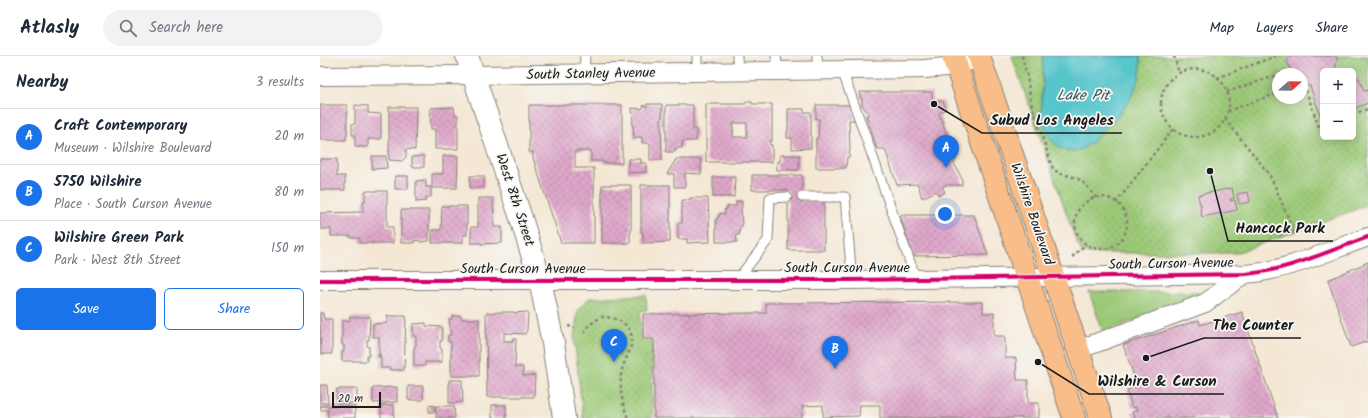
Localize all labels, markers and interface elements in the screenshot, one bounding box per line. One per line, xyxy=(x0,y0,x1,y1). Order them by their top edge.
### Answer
search box xyxy=(103,10,383,46)
text: Atlasly xyxy=(20,13,79,43)
text: Search here xyxy=(149,16,223,40)
icon: search xyxy=(117,17,139,39)
text: Map xyxy=(1210,17,1234,39)
text: Layers xyxy=(1256,17,1294,39)
text: Share xyxy=(1316,17,1348,39)
street label: South Stanley Avenue xyxy=(526,62,656,86)
north arrow xyxy=(1272,68,1308,104)
map controls xyxy=(1320,68,1356,140)
button: + xyxy=(1320,68,1356,104)
text: Nearby xyxy=(16,69,68,96)
text: 3 results xyxy=(256,72,304,93)
water label: Lake Pit xyxy=(1057,84,1111,108)
button: − xyxy=(1320,104,1356,140)
callout: Subud Los Angeles xyxy=(982,106,1122,133)
text: Subud Los Angeles xyxy=(990,109,1114,133)
text: Craft Contemporary xyxy=(54,114,187,138)
text: A xyxy=(25,126,33,147)
text: 20 m xyxy=(274,126,304,147)
pin: A xyxy=(933,135,959,168)
text: Museum · Wilshire Boulevard xyxy=(54,138,211,159)
street label: West 8th Street xyxy=(490,151,541,250)
street label: Wilshire Boulevard xyxy=(1004,160,1060,269)
text: 5750 Wilshire xyxy=(54,170,142,194)
text: B xyxy=(25,182,33,203)
text: 80 m xyxy=(274,182,304,203)
text: Place · South Curson Avenue xyxy=(54,194,212,215)
your location xyxy=(935,204,955,224)
callout: Hancock Park xyxy=(1228,214,1333,241)
text: Hancock Park xyxy=(1235,217,1325,241)
text: Wilshire Green Park xyxy=(54,226,183,250)
text: C xyxy=(25,238,33,259)
text: 150 m xyxy=(271,238,304,259)
text: Park · West 8th Street xyxy=(54,250,181,271)
street label: South Curson Avenue xyxy=(1108,252,1235,276)
street label: South Curson Avenue xyxy=(784,257,910,279)
street label: South Curson Avenue xyxy=(460,258,586,280)
button: Save xyxy=(16,288,156,330)
button: Share xyxy=(164,288,304,330)
callout: The Counter xyxy=(1204,311,1301,338)
text: The Counter xyxy=(1213,314,1294,338)
pin: C xyxy=(601,329,627,362)
pin: B xyxy=(822,336,848,369)
callout: Wilshire & Curson xyxy=(1089,367,1224,394)
text: Wilshire & Curson xyxy=(1097,370,1217,394)
scale bar xyxy=(332,390,381,409)
text: 20 m xyxy=(338,390,363,408)

